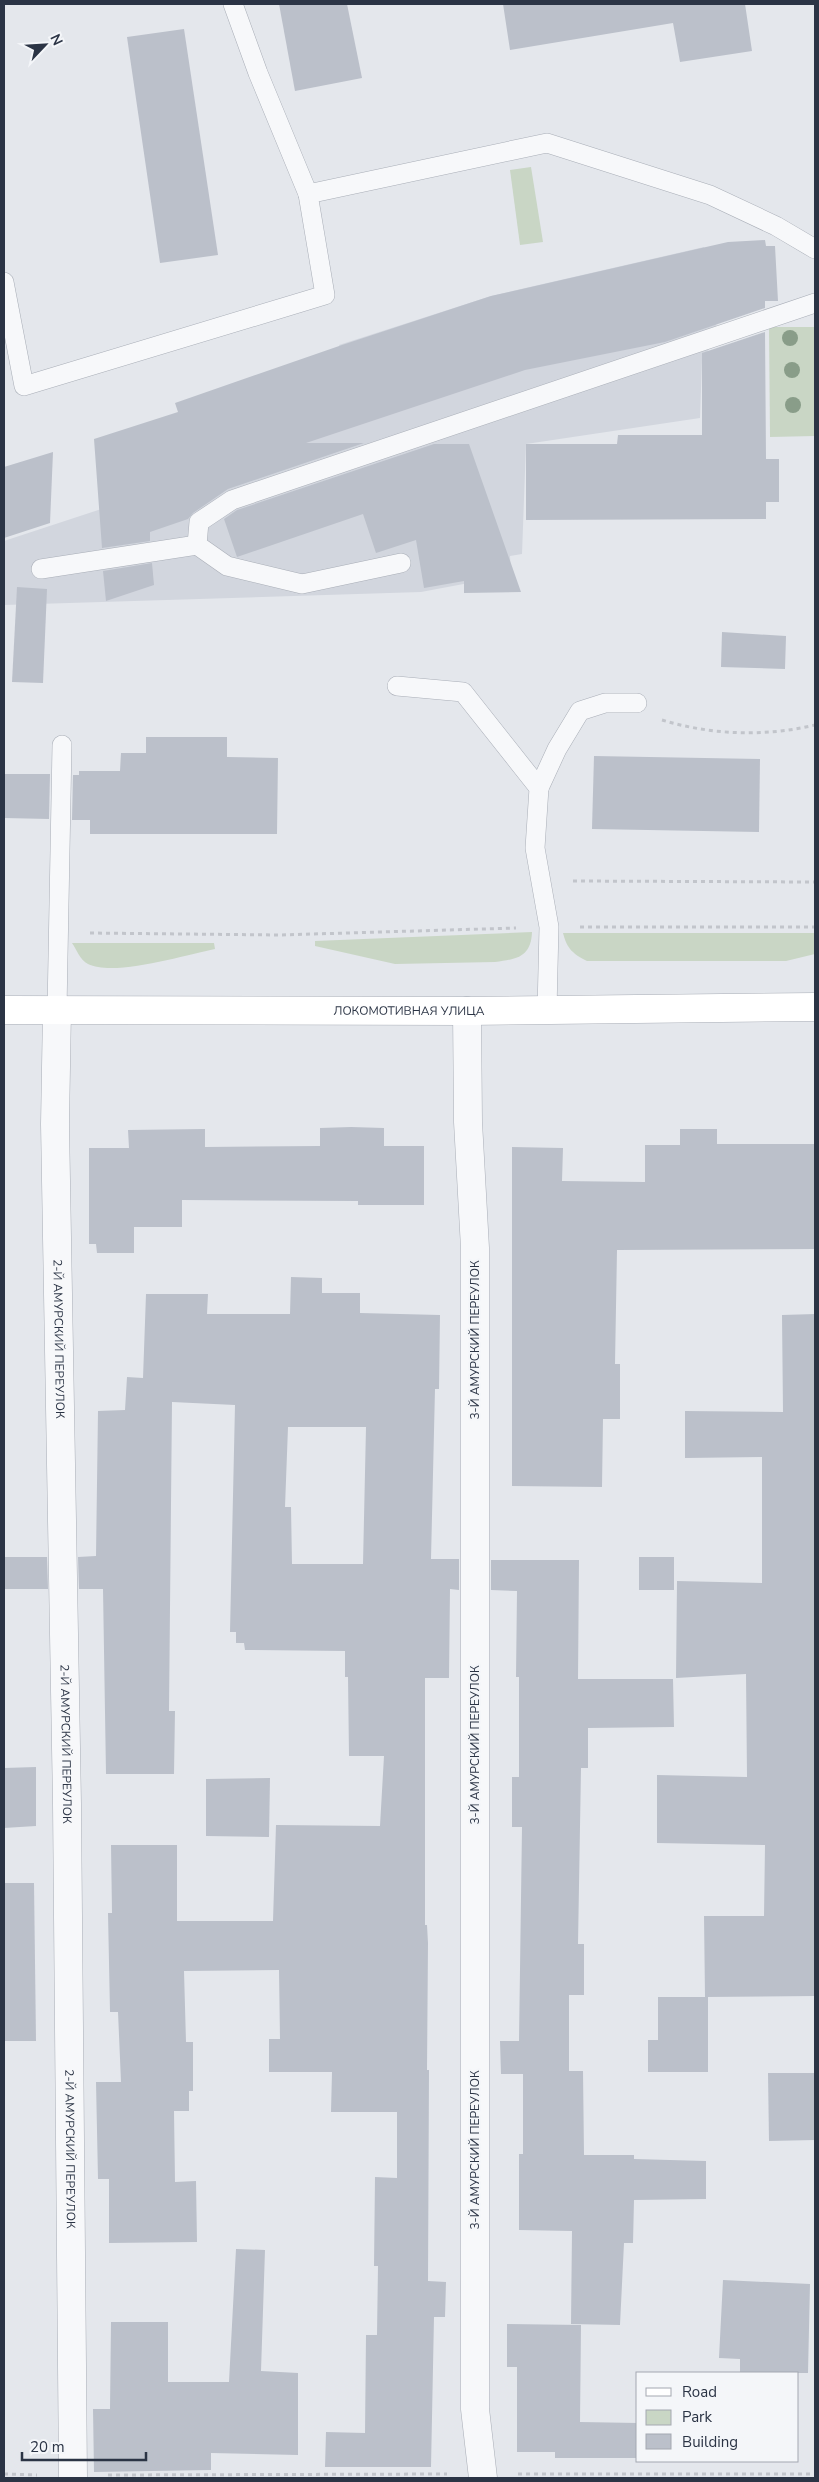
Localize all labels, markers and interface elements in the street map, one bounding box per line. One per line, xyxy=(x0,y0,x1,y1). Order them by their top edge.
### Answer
north arrow xyxy=(20,20,70,70)
text: N xyxy=(46,31,67,48)
street label: ЛОКОМОТИВНАЯ УЛИЦА xyxy=(333,1003,485,1019)
street label: 2-Й АМУРСКИЙ ПЕРЕУЛОК xyxy=(49,1259,68,1419)
street label: 3-Й АМУРСКИЙ ПЕРЕУЛОК xyxy=(467,1260,483,1420)
street label: 2-Й АМУРСКИЙ ПЕРЕУЛОК xyxy=(57,1664,75,1824)
street label: 3-Й АМУРСКИЙ ПЕРЕУЛОК xyxy=(467,1665,483,1825)
street label: 2-Й АМУРСКИЙ ПЕРЕУЛОК xyxy=(61,2069,79,2229)
street label: 3-Й АМУРСКИЙ ПЕРЕУЛОК xyxy=(467,2070,483,2230)
legend xyxy=(636,2372,799,2462)
text: Road xyxy=(682,2382,717,2402)
text: Park xyxy=(682,2407,712,2427)
scale bar xyxy=(22,2430,146,2462)
text: Building xyxy=(682,2432,738,2452)
text: 20 m xyxy=(30,2437,65,2457)

